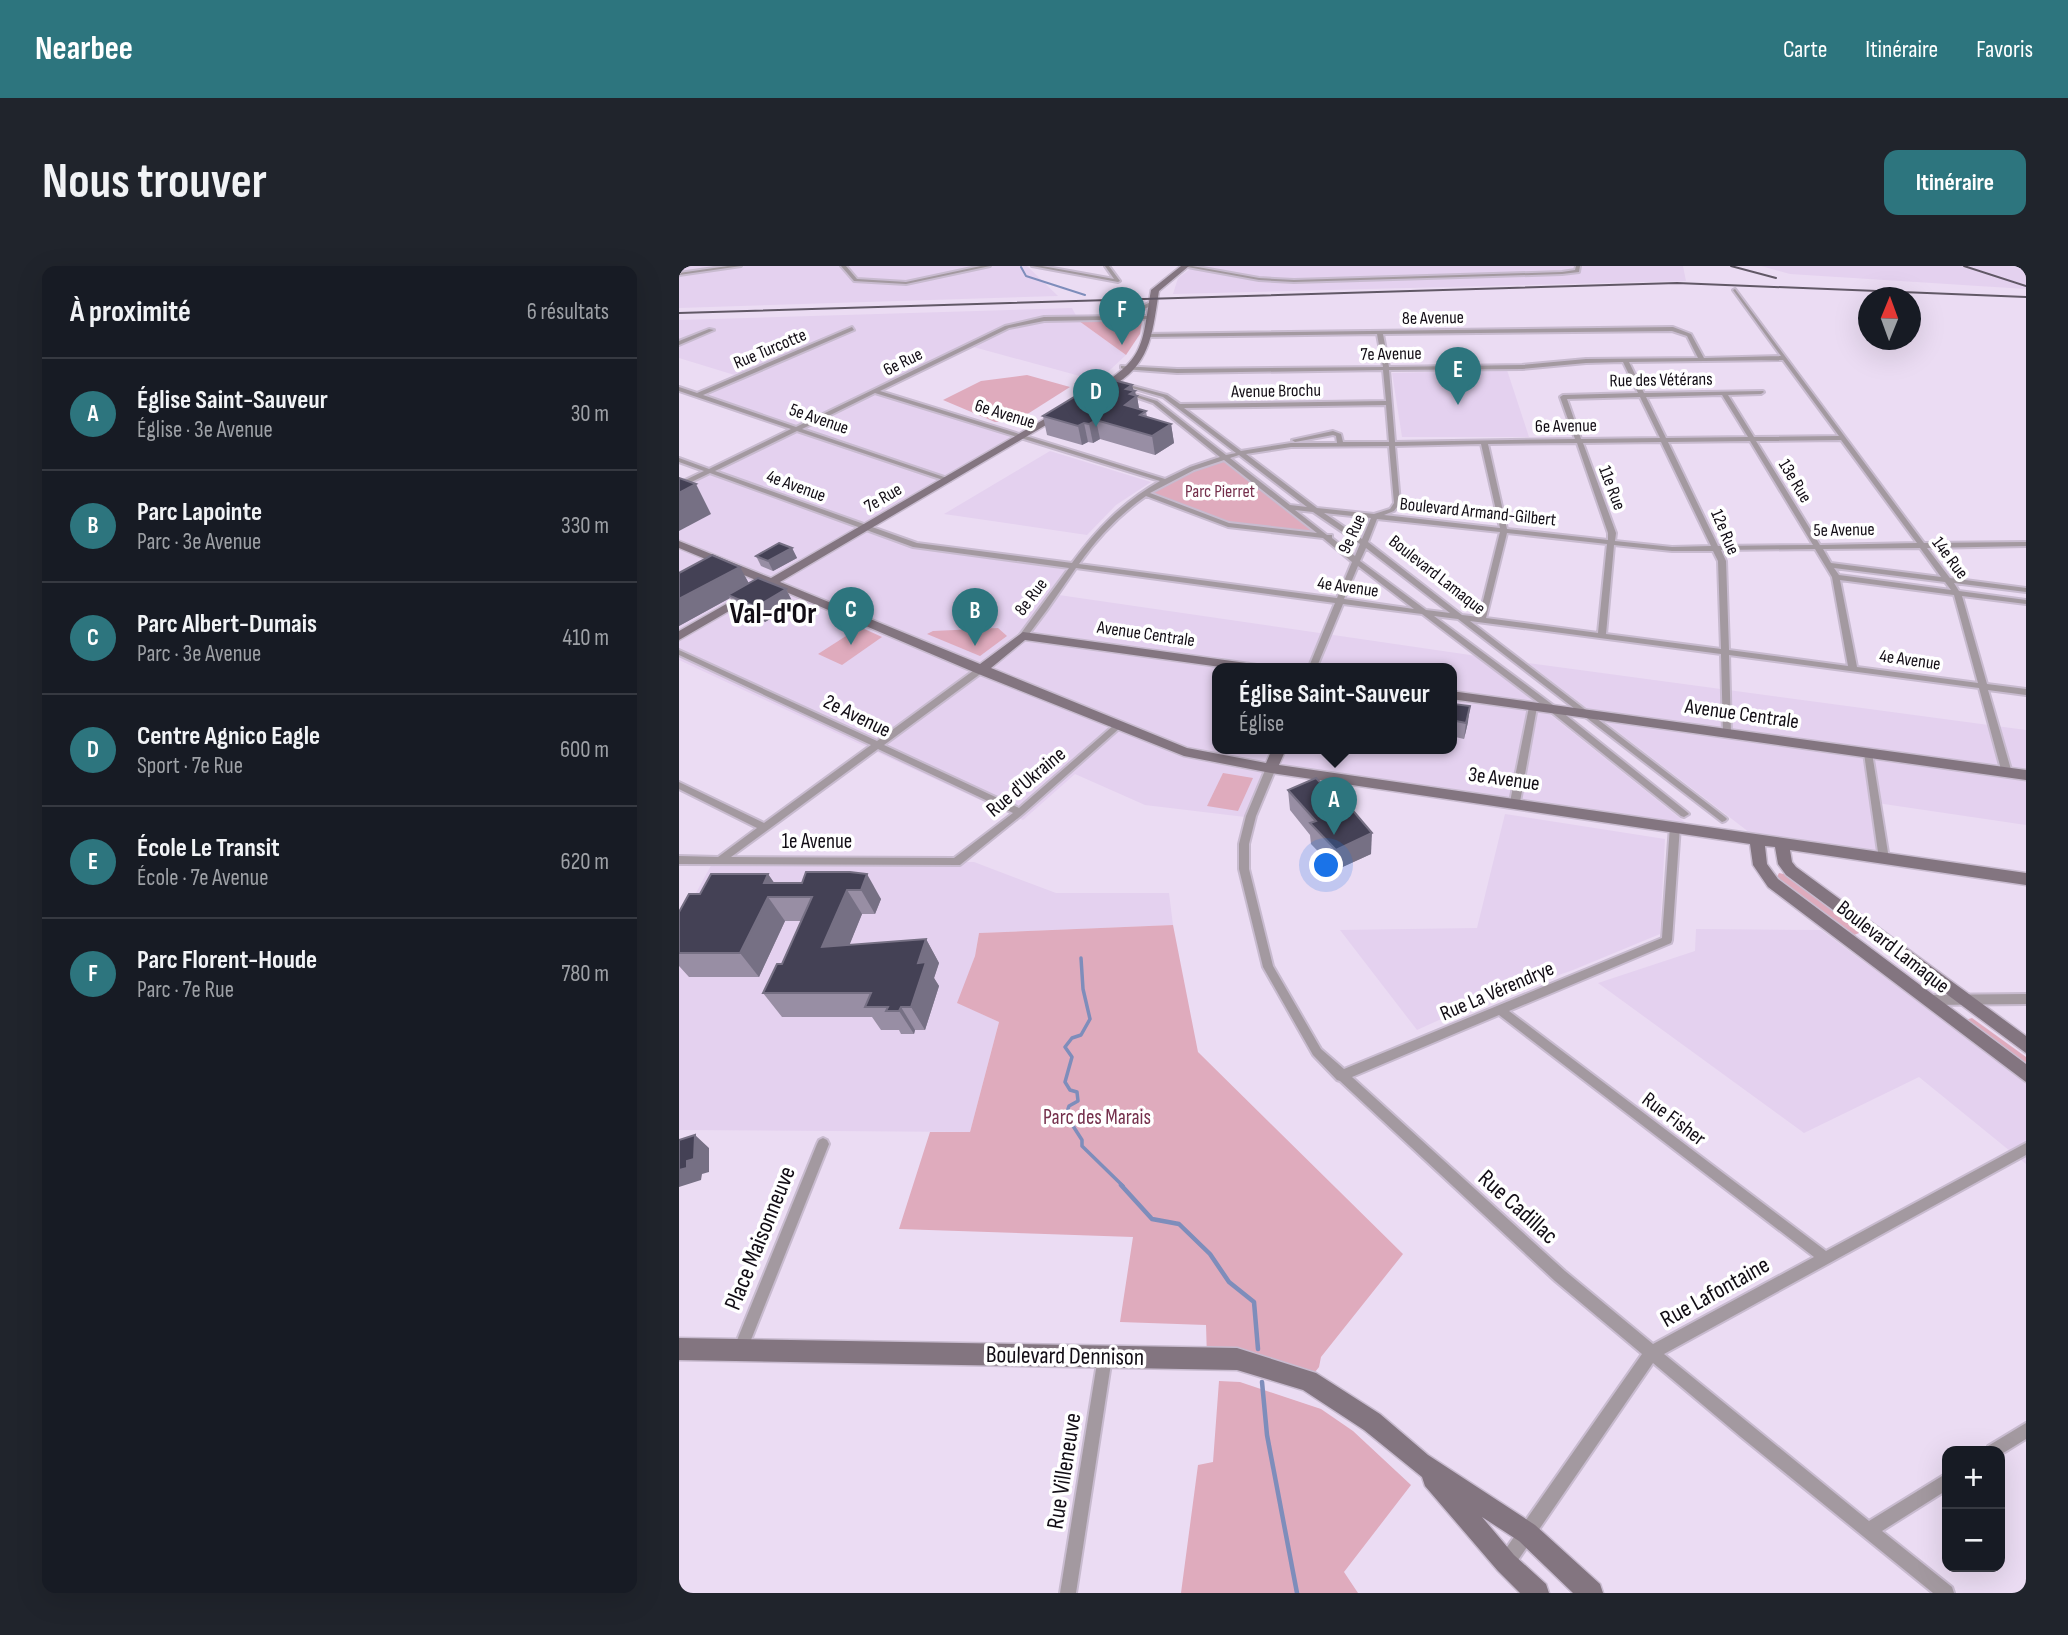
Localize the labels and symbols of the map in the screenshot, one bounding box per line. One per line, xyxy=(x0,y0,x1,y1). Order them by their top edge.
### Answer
pin: F xyxy=(1099,287,1145,345)
north arrow xyxy=(1858,287,1921,350)
street label: 8e Avenue xyxy=(1402,307,1464,329)
street label: Rue Turcotte xyxy=(730,324,810,374)
street label: 7e Avenue xyxy=(1360,343,1422,365)
street label: 6e Rue xyxy=(880,344,926,380)
pin: E xyxy=(1435,347,1481,405)
pin: D xyxy=(1073,369,1119,427)
street label: Rue des Vétérans xyxy=(1609,369,1713,391)
street label: Avenue Brochu xyxy=(1230,380,1321,402)
street label: 6e Avenue xyxy=(972,395,1038,433)
street label: 5e Avenue xyxy=(787,399,851,439)
street label: 6e Avenue xyxy=(1535,415,1597,437)
street label: 13e Rue xyxy=(1774,455,1816,507)
street label: 11e Rue xyxy=(1594,463,1630,513)
street label: 4e Avenue xyxy=(763,466,829,506)
street label: 7e Rue xyxy=(860,479,906,517)
park label: Parc Pierret xyxy=(1185,481,1256,502)
street label: Boulevard Armand-Gilbert xyxy=(1399,493,1558,531)
street label: 12e Rue xyxy=(1706,506,1744,558)
street label: 9e Rue xyxy=(1334,511,1370,557)
street label: 5e Avenue xyxy=(1813,519,1875,541)
street label: Boulevard Lamaque xyxy=(1385,531,1489,619)
street label: 14e Rue xyxy=(1927,533,1973,583)
street label: 4e Avenue xyxy=(1316,572,1380,602)
street label: 8e Rue xyxy=(1010,574,1052,620)
pin: C xyxy=(828,587,874,645)
pin: B xyxy=(952,588,998,646)
district label: Val-d'Or xyxy=(730,596,816,632)
street label: Avenue Centrale xyxy=(1095,617,1196,651)
street label: 4e Avenue xyxy=(1878,645,1942,675)
street label: 2e Avenue xyxy=(819,689,895,743)
street label: Avenue Centrale xyxy=(1682,693,1801,734)
street label: Rue d'Ukraine xyxy=(981,742,1071,822)
street label: 3e Avenue xyxy=(1467,762,1541,796)
pin: A xyxy=(1311,777,1357,835)
street label: 1e Avenue xyxy=(782,829,852,854)
your location xyxy=(1309,848,1343,882)
street label: Boulevard Lamaque xyxy=(1832,895,1954,999)
street label: Rue La Vérendrye xyxy=(1436,956,1558,1026)
street label: Rue Fisher xyxy=(1637,1087,1711,1151)
park label: Parc des Marais xyxy=(1043,1105,1151,1130)
street label: Place Maisonneuve xyxy=(718,1162,802,1314)
street label: Rue Cadillac xyxy=(1472,1164,1564,1250)
street label: Rue Lafontaine xyxy=(1655,1250,1775,1334)
street label: Boulevard Dennison xyxy=(986,1340,1144,1372)
street label: Rue Villeneuve xyxy=(1041,1411,1087,1531)

